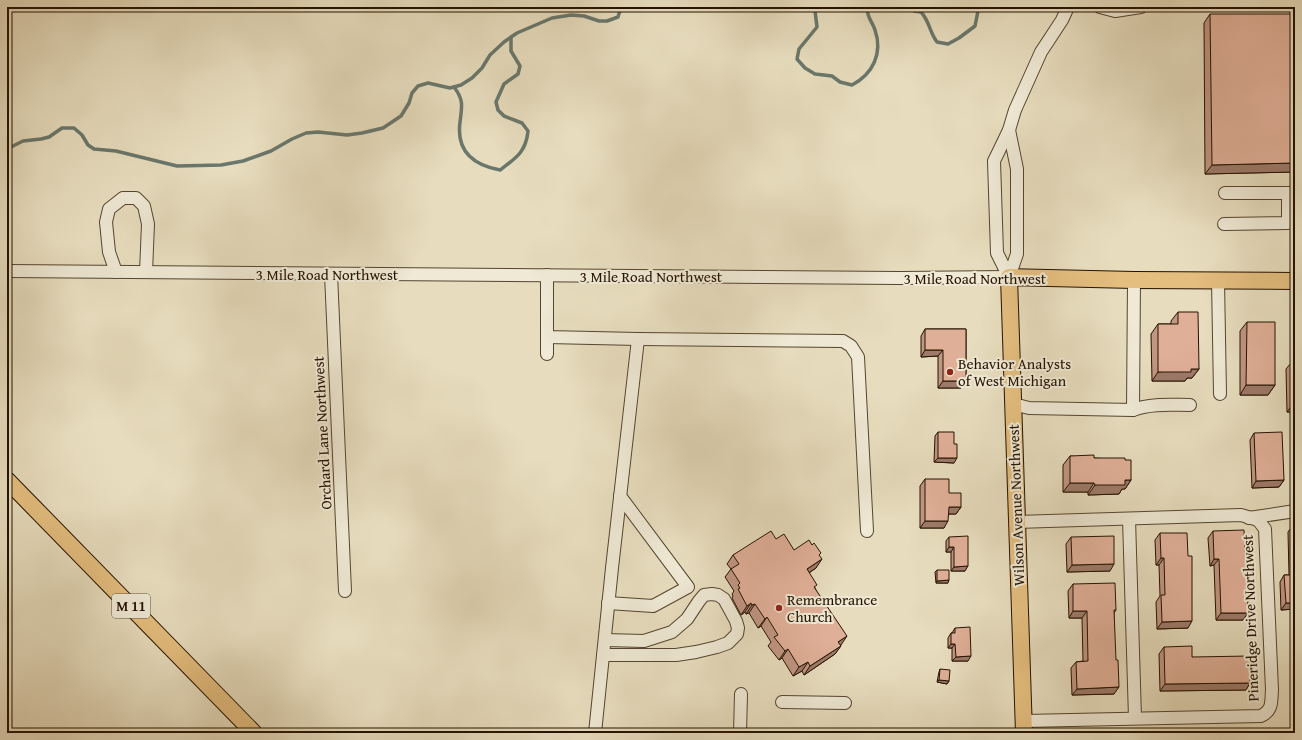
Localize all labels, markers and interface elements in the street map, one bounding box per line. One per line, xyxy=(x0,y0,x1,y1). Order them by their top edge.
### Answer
street label: 3 Mile Road Northwest xyxy=(256,264,399,285)
street label: 3 Mile Road Northwest xyxy=(580,266,723,287)
street label: 3 Mile Road Northwest xyxy=(904,268,1047,289)
place label: Behavior Analysts of West Michigan xyxy=(958,353,1071,391)
street label: Orchard Lane Northwest xyxy=(307,355,337,510)
marker: Behavior Analysts of West Michigan xyxy=(945,367,955,377)
street label: Wilson Avenue Northwest xyxy=(1003,423,1029,586)
street label: Pineridge Drive Northwest xyxy=(1237,534,1263,702)
place label: Remembrance Church xyxy=(787,589,877,627)
road number: M 11 xyxy=(112,594,150,618)
marker: Remembrance Church xyxy=(774,603,784,613)

